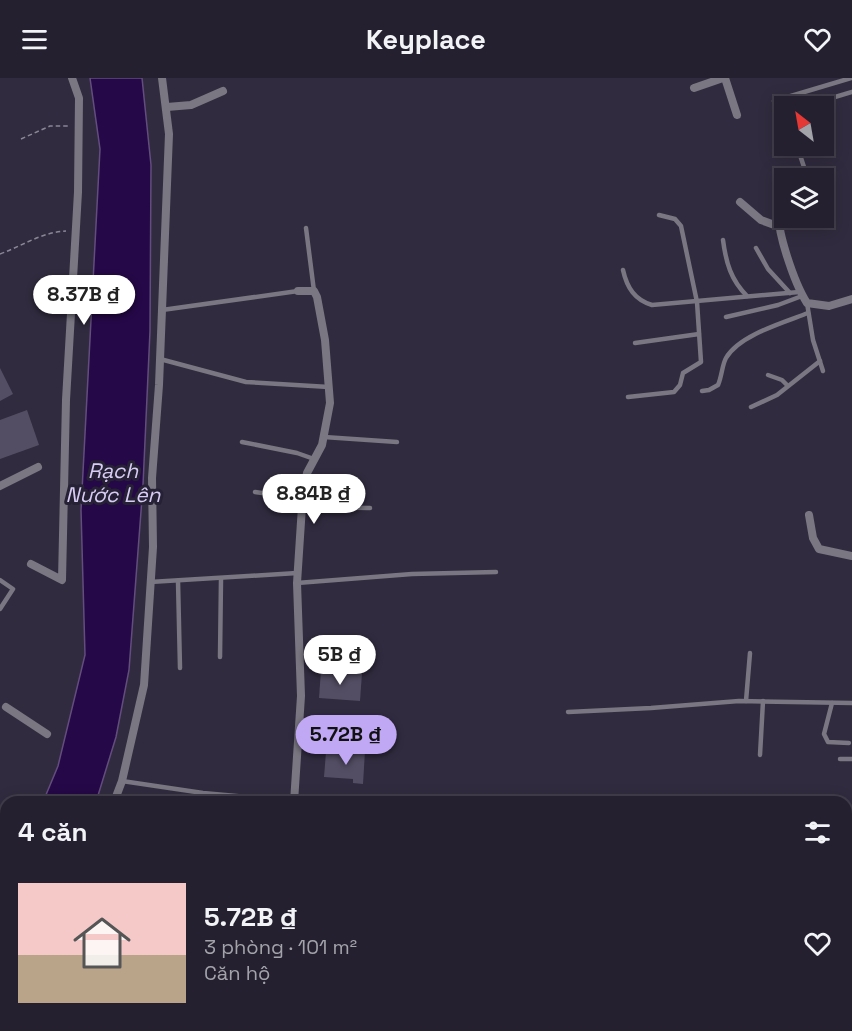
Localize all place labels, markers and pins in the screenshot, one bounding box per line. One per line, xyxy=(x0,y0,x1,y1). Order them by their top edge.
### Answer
pin: 8.37B ₫ xyxy=(29,275,139,326)
pin: 8.84B ₫ xyxy=(259,474,369,525)
pin: 5B ₫ xyxy=(304,635,376,686)
pin: 5.72B ₫ xyxy=(291,715,401,766)

